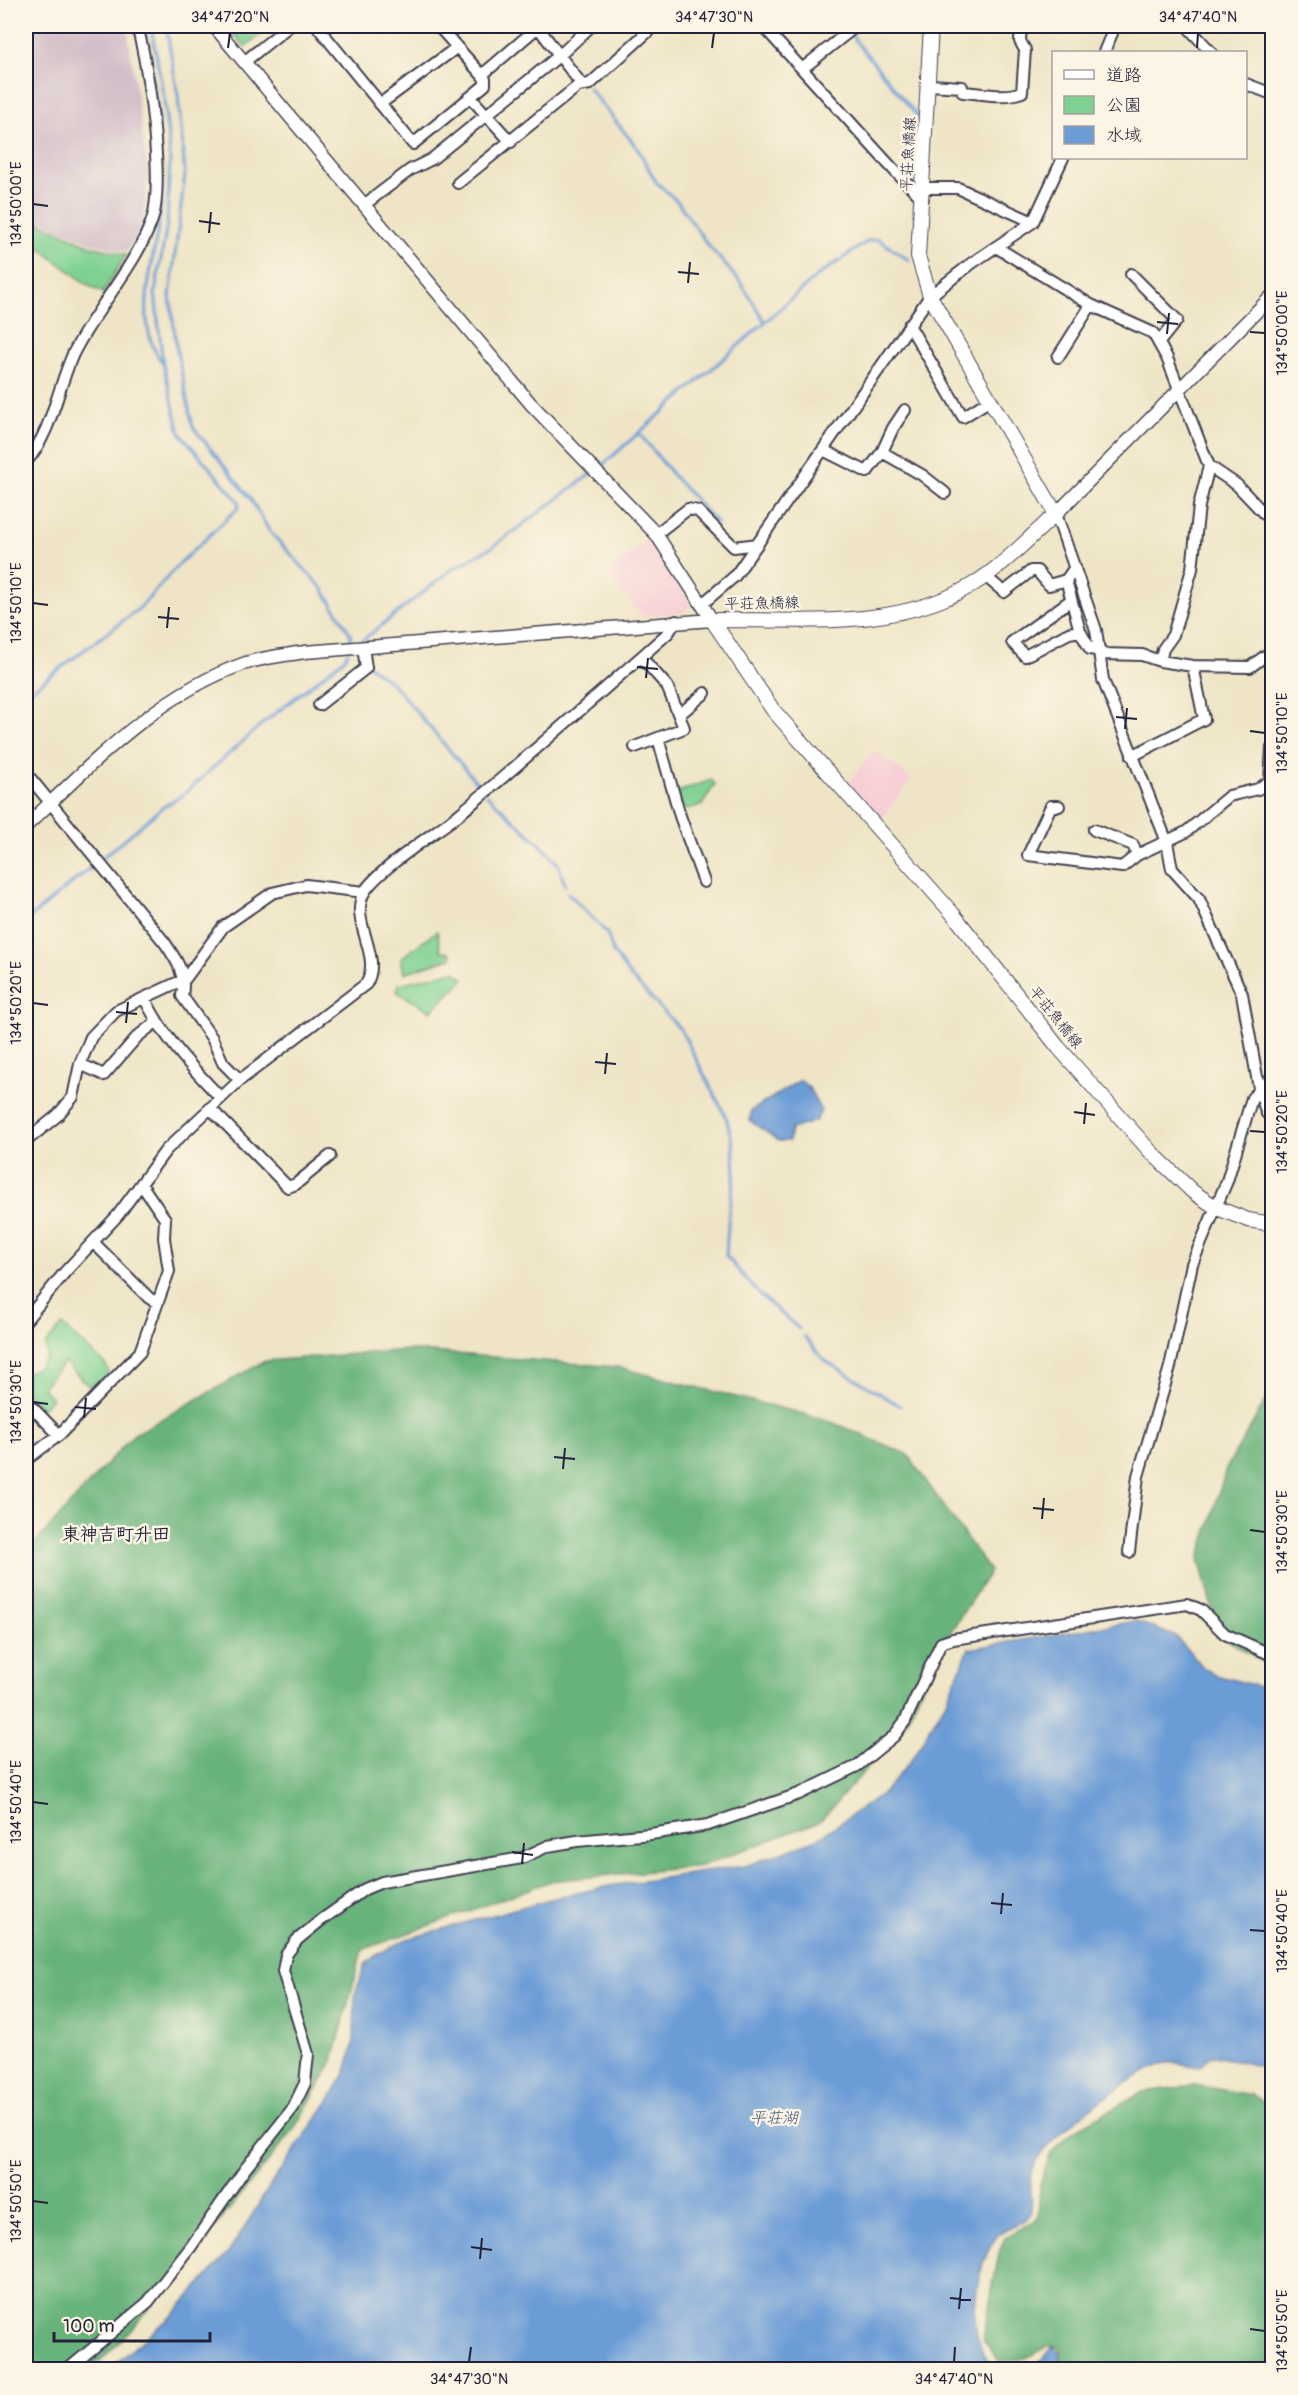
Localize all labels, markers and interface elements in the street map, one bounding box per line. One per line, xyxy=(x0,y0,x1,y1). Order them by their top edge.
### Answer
text: 34°47'20"N xyxy=(191,8,269,27)
text: 34°47'30"N xyxy=(675,8,753,27)
text: 34°47'40"N xyxy=(1159,8,1237,27)
legend xyxy=(1052,51,1247,159)
text: 道路 xyxy=(1106,64,1142,87)
text: 公園 xyxy=(1106,94,1142,117)
street label: 平荘魚橋線 xyxy=(897,116,920,192)
text: 水域 xyxy=(1106,124,1142,147)
text: 134°50'00"E xyxy=(7,161,26,247)
text: 134°50'00"E xyxy=(1273,290,1292,376)
text: 134°50'10"E xyxy=(7,562,26,643)
street label: 平荘魚橋線 xyxy=(724,593,800,614)
text: 134°50'10"E xyxy=(1273,692,1292,773)
text: 134°50'20"E xyxy=(7,961,26,1045)
street label: 平荘魚橋線 xyxy=(1025,982,1087,1052)
text: 134°50'20"E xyxy=(1273,1090,1292,1174)
text: 134°50'30"E xyxy=(7,1360,26,1444)
text: 134°50'30"E xyxy=(1273,1490,1292,1574)
district label: 東神吉町升田 xyxy=(62,1523,170,1546)
text: 134°50'40"E xyxy=(7,1760,26,1844)
text: 134°50'40"E xyxy=(1273,1889,1292,1973)
water label: 平荘湖 xyxy=(750,2108,800,2128)
text: 134°50'50"E xyxy=(7,2159,26,2243)
text: 134°50'50"E xyxy=(1273,2289,1292,2373)
scale bar xyxy=(54,2305,210,2343)
text: 100 m xyxy=(63,2315,115,2338)
text: 34°47'30"N xyxy=(430,2370,508,2389)
text: 34°47'40"N xyxy=(915,2370,993,2389)

